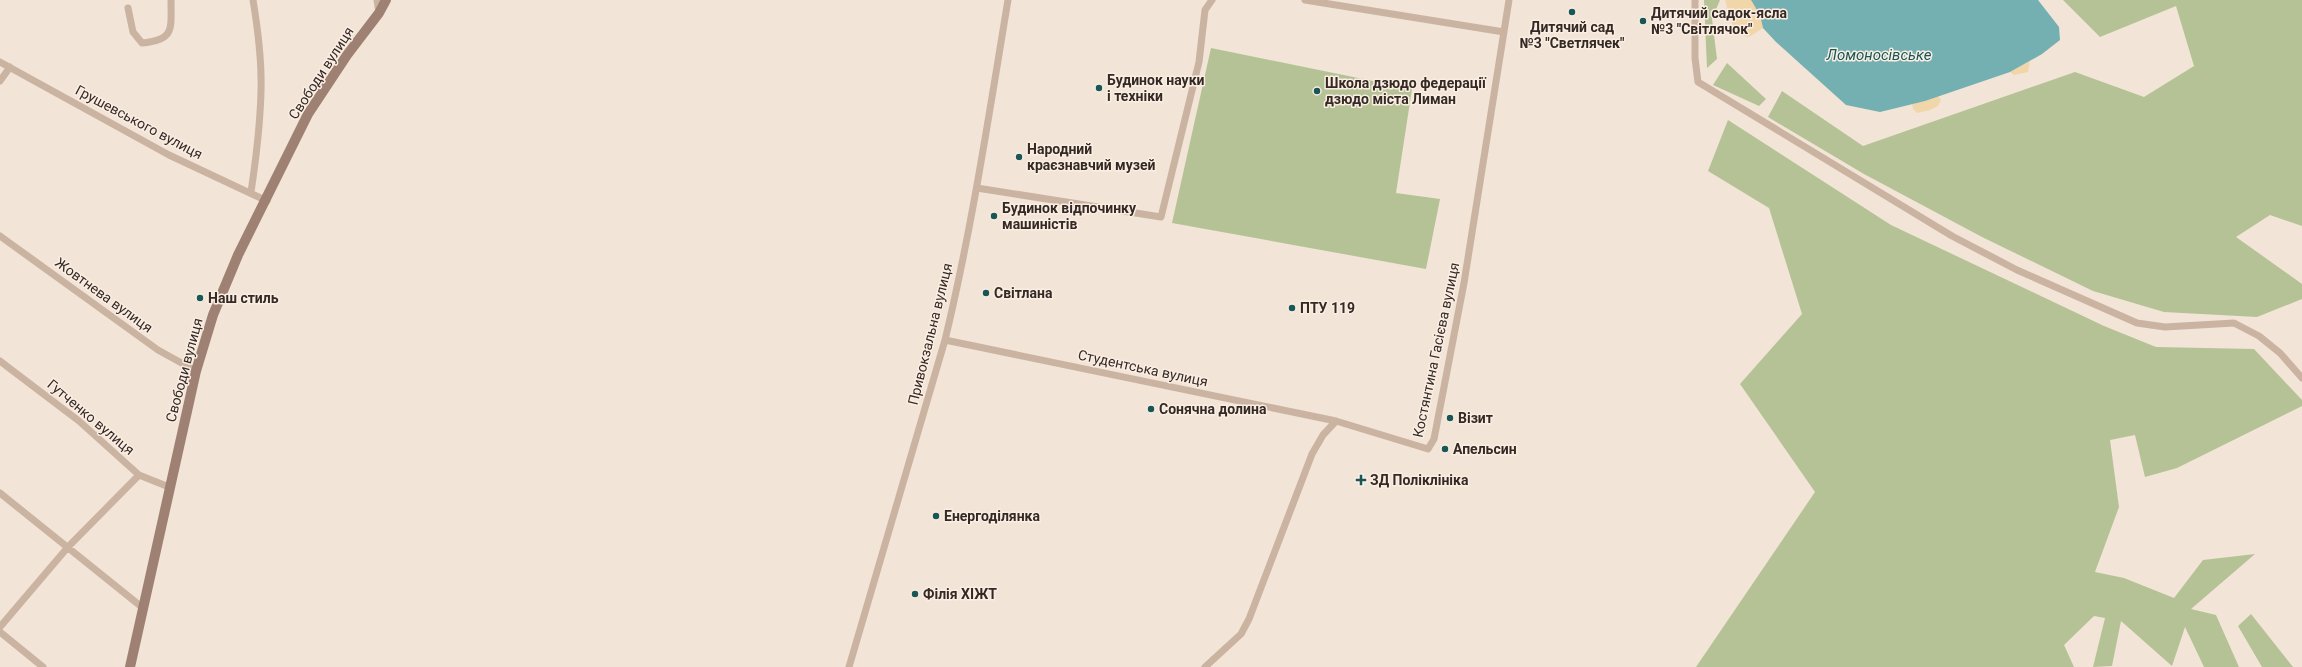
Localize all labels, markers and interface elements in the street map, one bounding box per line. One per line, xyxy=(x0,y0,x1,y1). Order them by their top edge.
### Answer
place label: Дитячий садок-ясла №3 "Світлячок" xyxy=(1651,5,1787,37)
marker: Дитячий сад №3 "Светлячек" xyxy=(1567,7,1577,17)
marker: Дитячий садок-ясла №3 "Світлячок" xyxy=(1638,16,1648,26)
place label: Дитячий сад №3 "Светлячек" xyxy=(1520,19,1625,51)
street label: Свободи вулиця xyxy=(285,24,357,122)
water label: Ломоносівське xyxy=(1826,46,1932,64)
place label: Будинок науки і техніки xyxy=(1107,72,1205,104)
place label: Школа дзюдо федерації дзюдо міста Лиман xyxy=(1325,75,1487,107)
street label: Грушевського вулиця xyxy=(73,82,205,162)
marker: Будинок науки і техніки xyxy=(1094,83,1104,93)
marker: Школа дзюдо федерації дзюдо міста Лиман xyxy=(1312,86,1322,96)
place label: Народний краєзнавчий музей xyxy=(1027,141,1156,173)
marker: Народний краєзнавчий музей xyxy=(1014,152,1024,162)
place label: Будинок відпочинку машиністів xyxy=(1002,200,1137,232)
marker: Будинок відпочинку машиністів xyxy=(989,211,999,221)
street label: Жовтнева вулиця xyxy=(52,254,156,336)
street label: Привокзальна вулиця xyxy=(905,261,955,407)
street label: Костянтина Гасієва вулиця xyxy=(1410,261,1462,439)
place label: Світлана xyxy=(994,285,1053,301)
marker: Світлана xyxy=(981,288,991,298)
place label: Наш стиль xyxy=(208,290,279,306)
marker: Наш стиль xyxy=(195,293,205,303)
place label: ПТУ 119 xyxy=(1300,300,1355,316)
marker: ПТУ 119 xyxy=(1287,303,1297,313)
street label: Свободи вулиця xyxy=(162,316,206,424)
street label: Студентська вулиця xyxy=(1077,346,1209,390)
street label: Гутченко вулиця xyxy=(44,376,138,458)
place label: Сонячна долина xyxy=(1159,401,1267,417)
marker: Сонячна долина xyxy=(1146,404,1156,414)
place label: Візит xyxy=(1458,410,1493,426)
marker: Візит xyxy=(1445,413,1455,423)
place label: Апельсин xyxy=(1453,441,1517,457)
marker: Апельсин xyxy=(1440,444,1450,454)
place label: ЗД Поліклініка xyxy=(1370,472,1469,488)
marker: ЗД Поліклініка xyxy=(1355,474,1367,486)
place label: Енергоділянка xyxy=(944,508,1040,524)
marker: Енергоділянка xyxy=(931,511,941,521)
place label: Філія ХІЖТ xyxy=(923,586,997,602)
marker: Філія ХІЖТ xyxy=(910,589,920,599)

